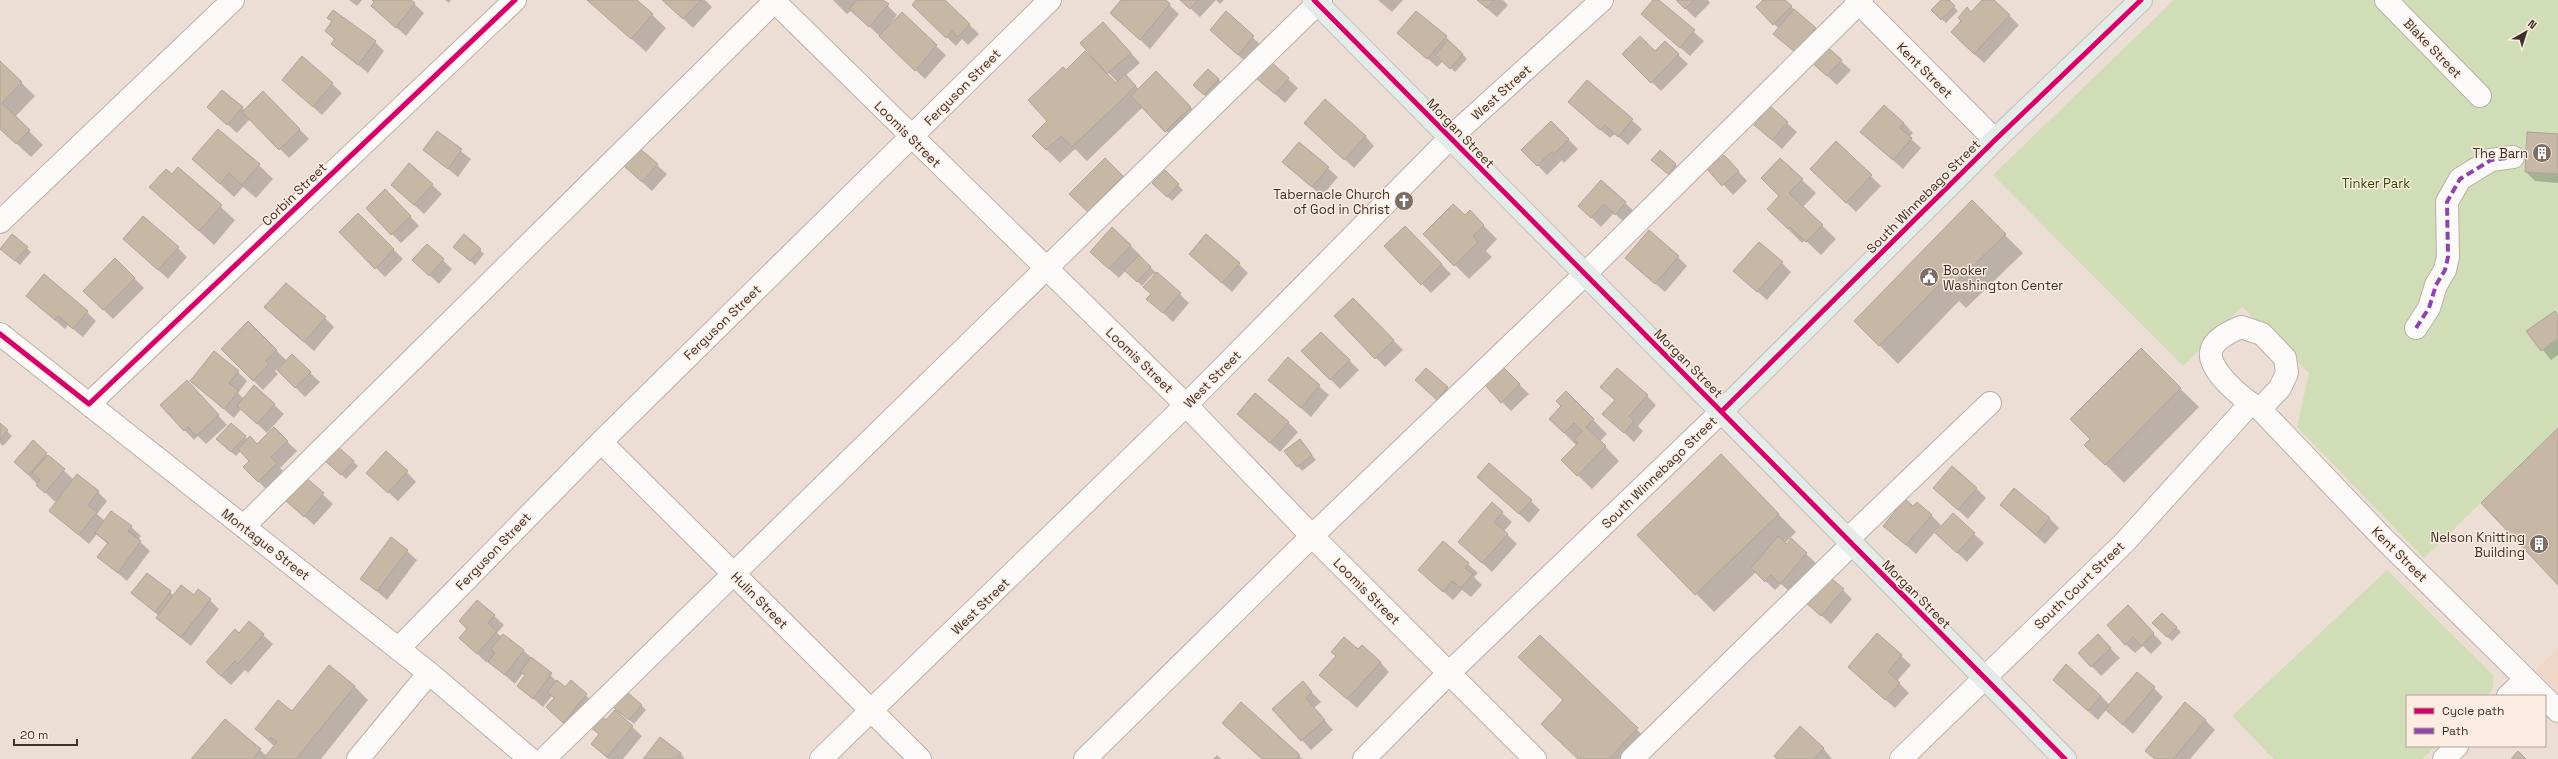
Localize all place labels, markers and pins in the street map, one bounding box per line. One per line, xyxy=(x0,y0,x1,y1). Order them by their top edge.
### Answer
building icon: The Barn xyxy=(2531,142,2553,164)
place label: The Barn xyxy=(2472,145,2528,162)
place label: Tabernacle Church of God in Christ xyxy=(1273,186,1390,218)
church icon: Tabernacle Church of God in Christ xyxy=(1393,190,1415,212)
place label: Booker Washington Center xyxy=(1943,262,2063,294)
public building icon: Booker Washington Center xyxy=(1918,266,1940,288)
place label: Nelson Knitting Building xyxy=(2431,529,2525,561)
building icon: Nelson Knitting Building xyxy=(2528,533,2550,555)

